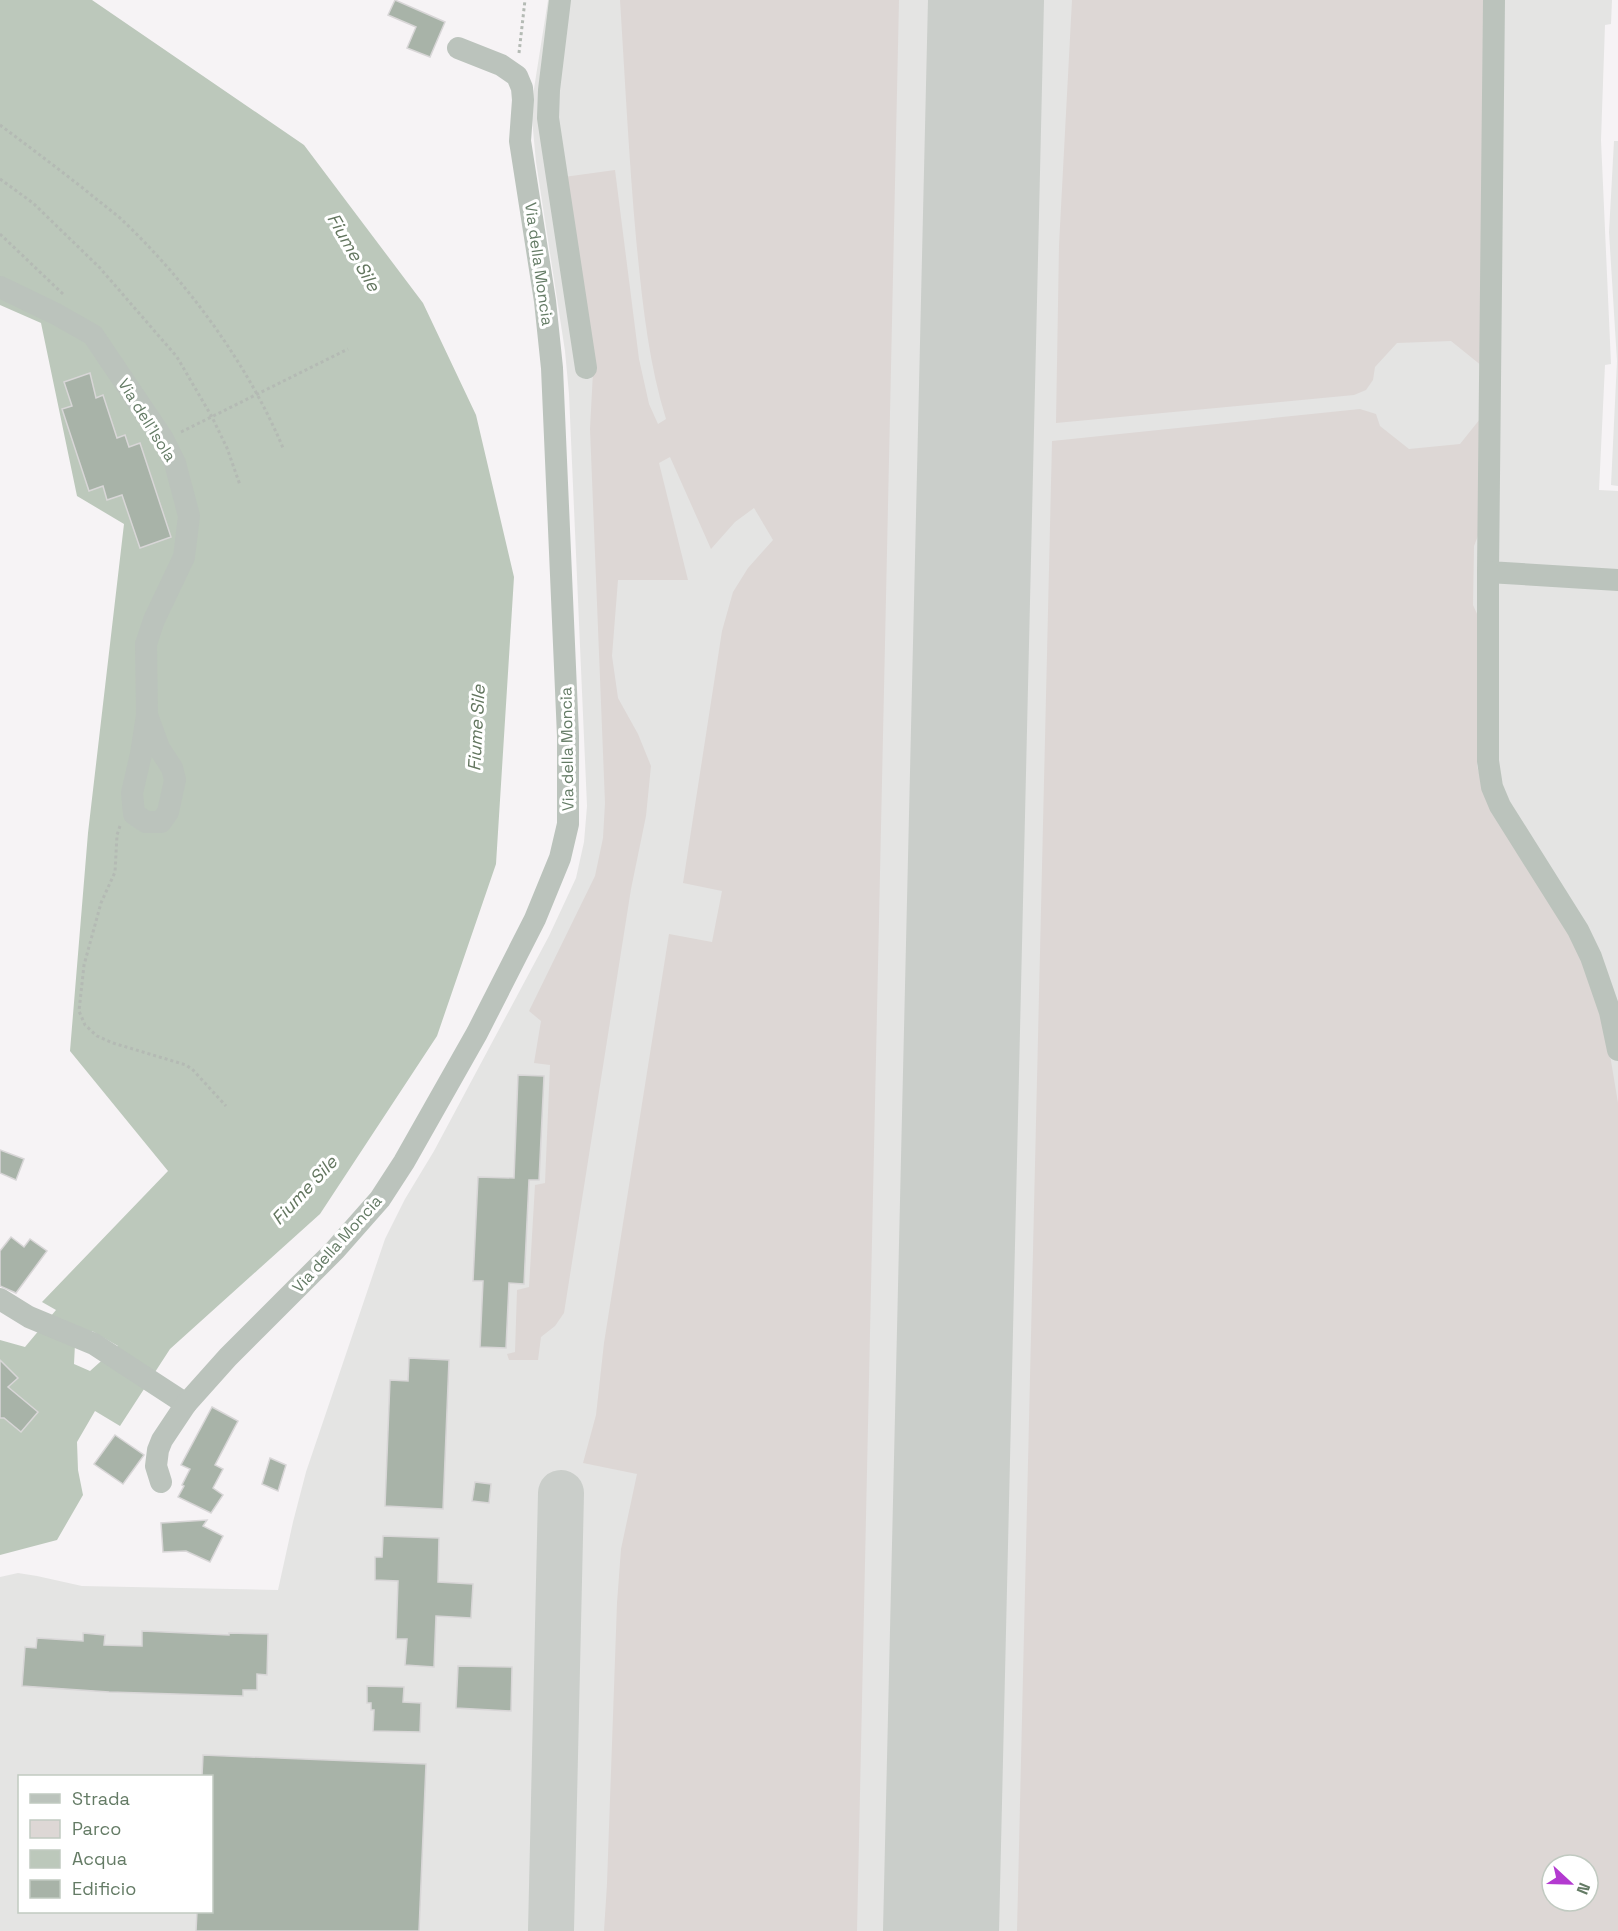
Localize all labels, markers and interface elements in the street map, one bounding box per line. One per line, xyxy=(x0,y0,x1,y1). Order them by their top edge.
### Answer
street label: Via della Moncia xyxy=(520,201,558,327)
water label: Fiume Sile xyxy=(322,209,386,296)
street label: Via dell'Isola xyxy=(113,375,181,465)
water label: Fiume Sile xyxy=(462,683,490,772)
street label: Via della Moncia xyxy=(555,687,579,811)
water label: Fiume Sile xyxy=(266,1150,343,1229)
street label: Via della Moncia xyxy=(288,1191,386,1297)
legend xyxy=(18,1775,213,1913)
text: Strada xyxy=(72,1787,130,1810)
text: Parco xyxy=(72,1817,121,1840)
text: Acqua xyxy=(72,1847,127,1870)
north arrow xyxy=(1540,1853,1600,1913)
text: Edificio xyxy=(72,1877,136,1900)
text: N xyxy=(1572,1880,1595,1897)

